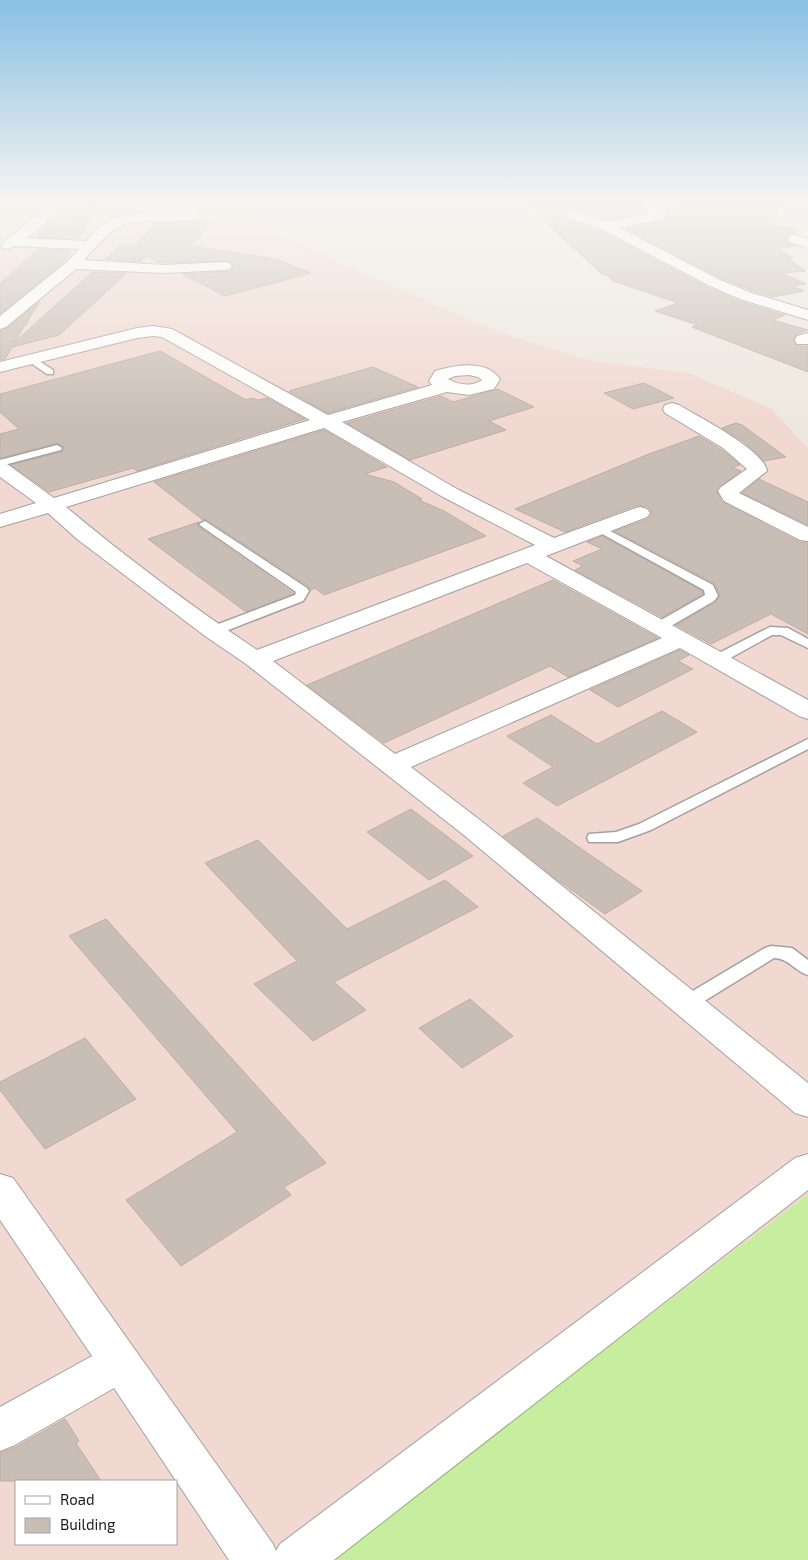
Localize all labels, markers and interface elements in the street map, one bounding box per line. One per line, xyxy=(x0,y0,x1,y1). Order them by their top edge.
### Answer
legend xyxy=(15,1480,178,1545)
text: Road xyxy=(60,1490,95,1508)
text: Building xyxy=(60,1515,116,1533)

